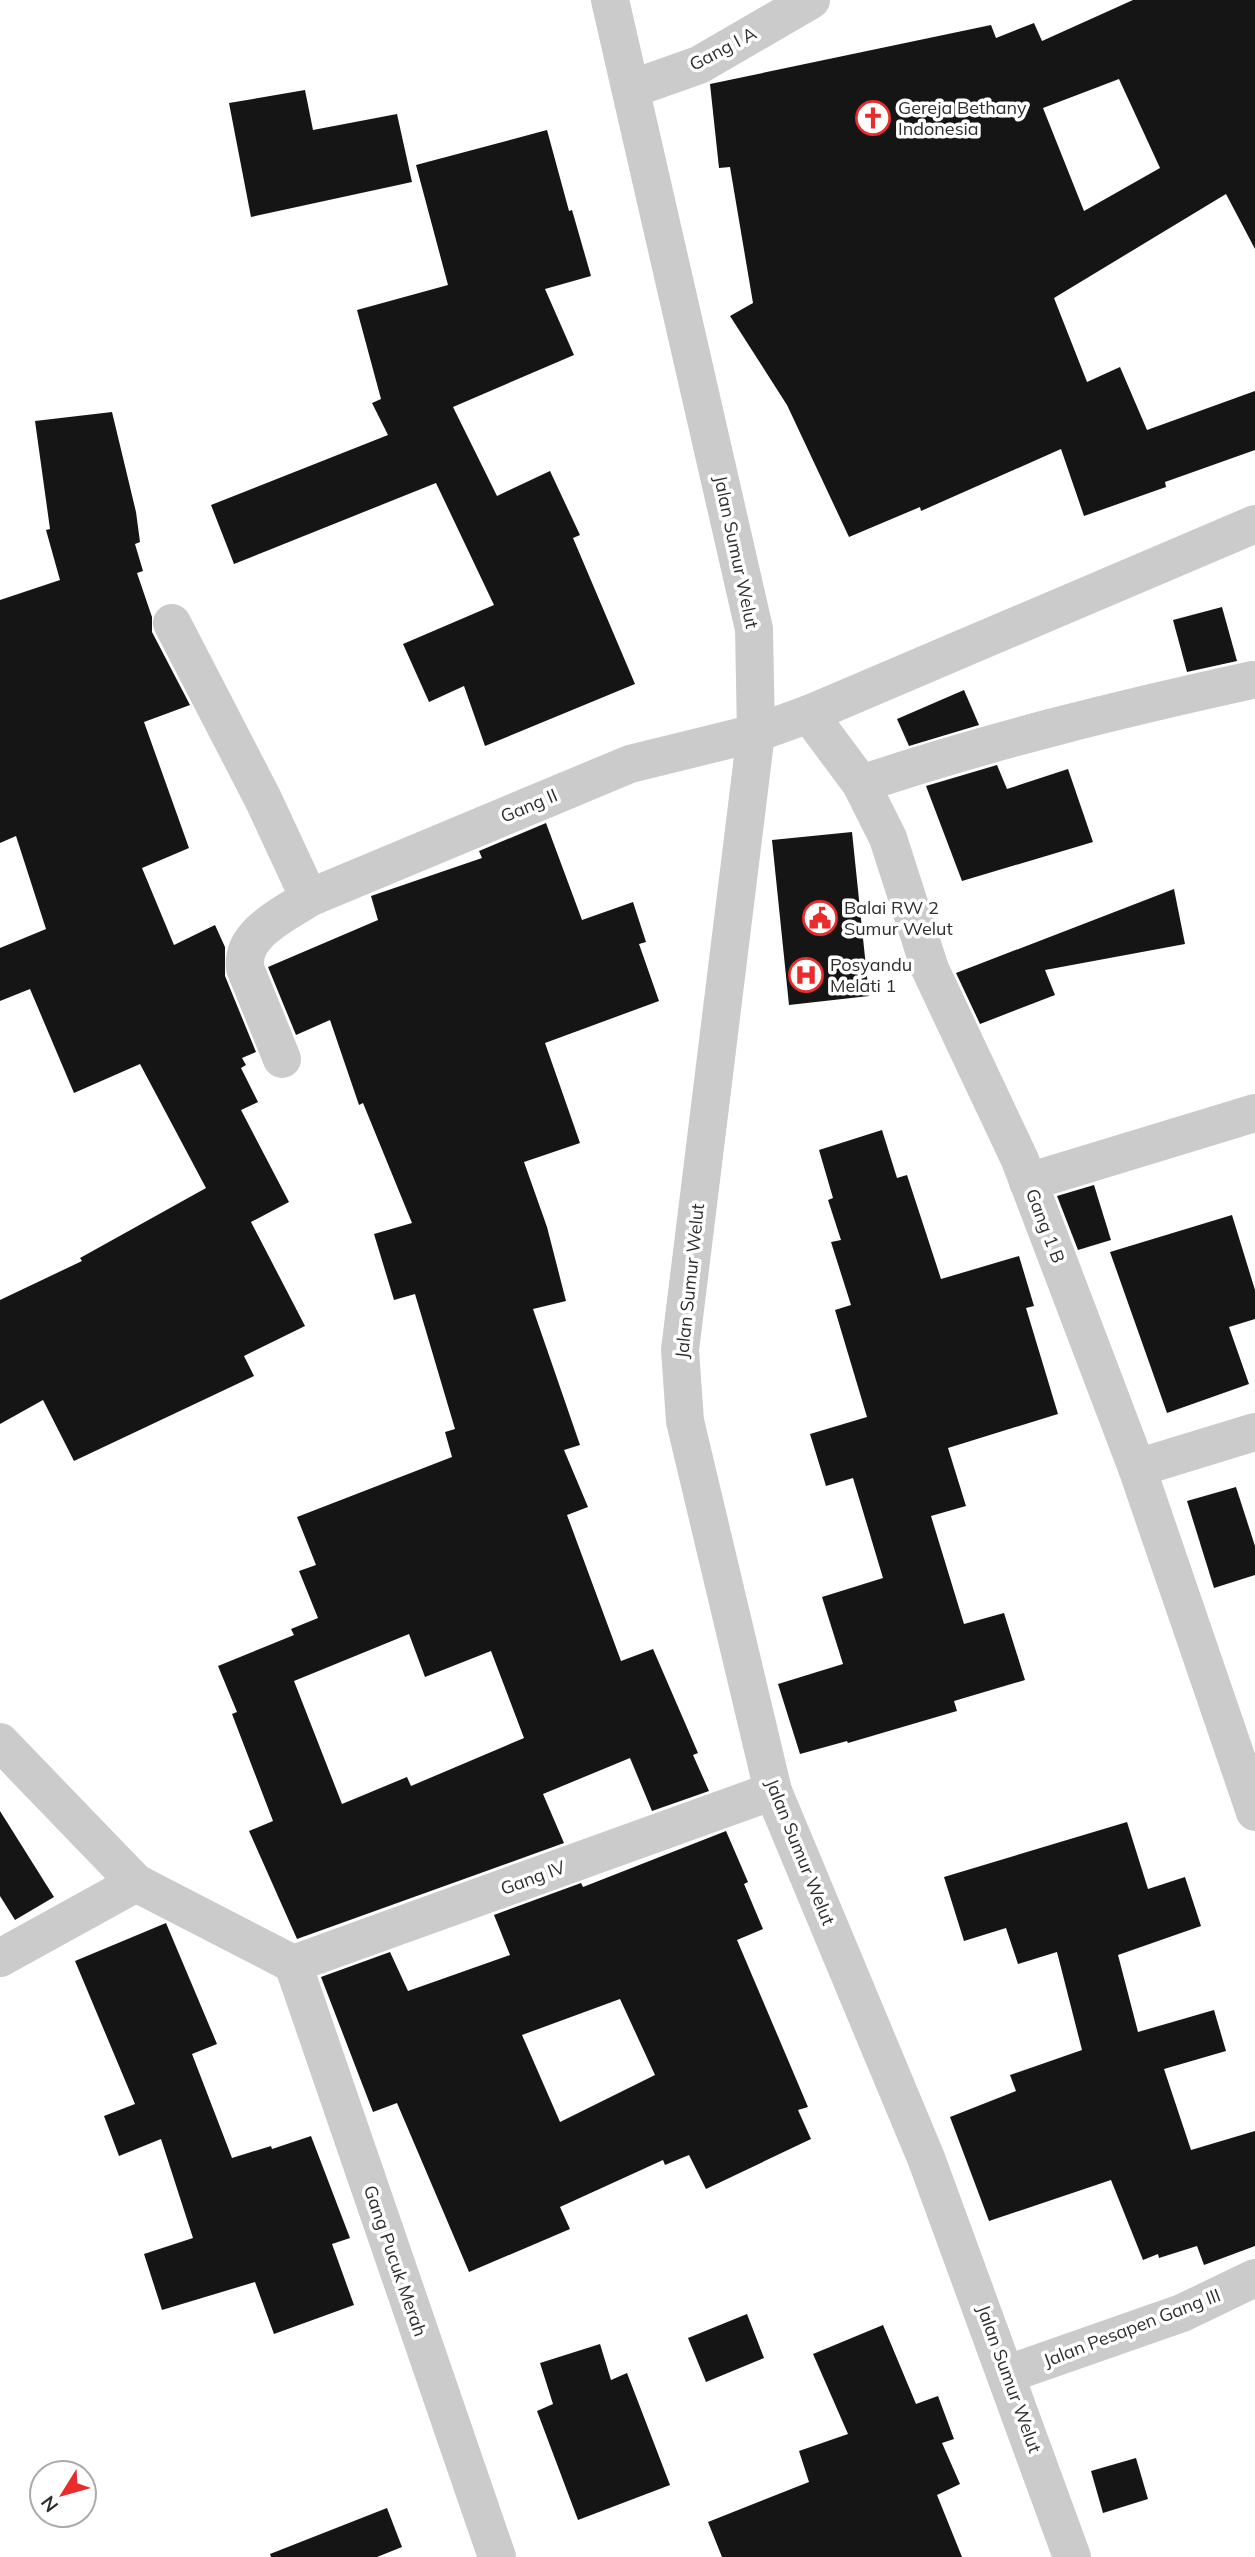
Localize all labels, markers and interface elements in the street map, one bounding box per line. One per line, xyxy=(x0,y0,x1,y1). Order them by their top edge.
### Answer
street label: Gang I A xyxy=(685,21,760,76)
place label: Gereja Bethany Indonesia xyxy=(898,96,1027,140)
church icon: Gereja Bethany Indonesia xyxy=(854,99,892,137)
street label: Jalan Sumur Welut xyxy=(709,473,764,630)
street label: Gang II xyxy=(497,783,561,828)
place label: Balai RW 2 Sumur Welut xyxy=(844,896,953,940)
public building icon: Balai RW 2 Sumur Welut xyxy=(801,899,839,937)
place label: Posyandu Melati 1 xyxy=(830,953,912,997)
hospital icon: Posyandu Melati 1 xyxy=(787,956,825,994)
street label: Gang 1 B xyxy=(1021,1185,1070,1266)
street label: Jalan Sumur Welut xyxy=(670,1202,709,1360)
street label: Jalan Sumur Welut xyxy=(761,1775,840,1928)
street label: Gang IV xyxy=(497,1855,569,1900)
street label: Gang Pucuk Merah xyxy=(359,2182,432,2339)
street label: Jalan Pesapen Gang III xyxy=(1040,2283,1224,2372)
street label: Jalan Sumur Welut xyxy=(972,2302,1047,2456)
north arrow xyxy=(28,2459,98,2529)
text: N xyxy=(36,2491,63,2517)

